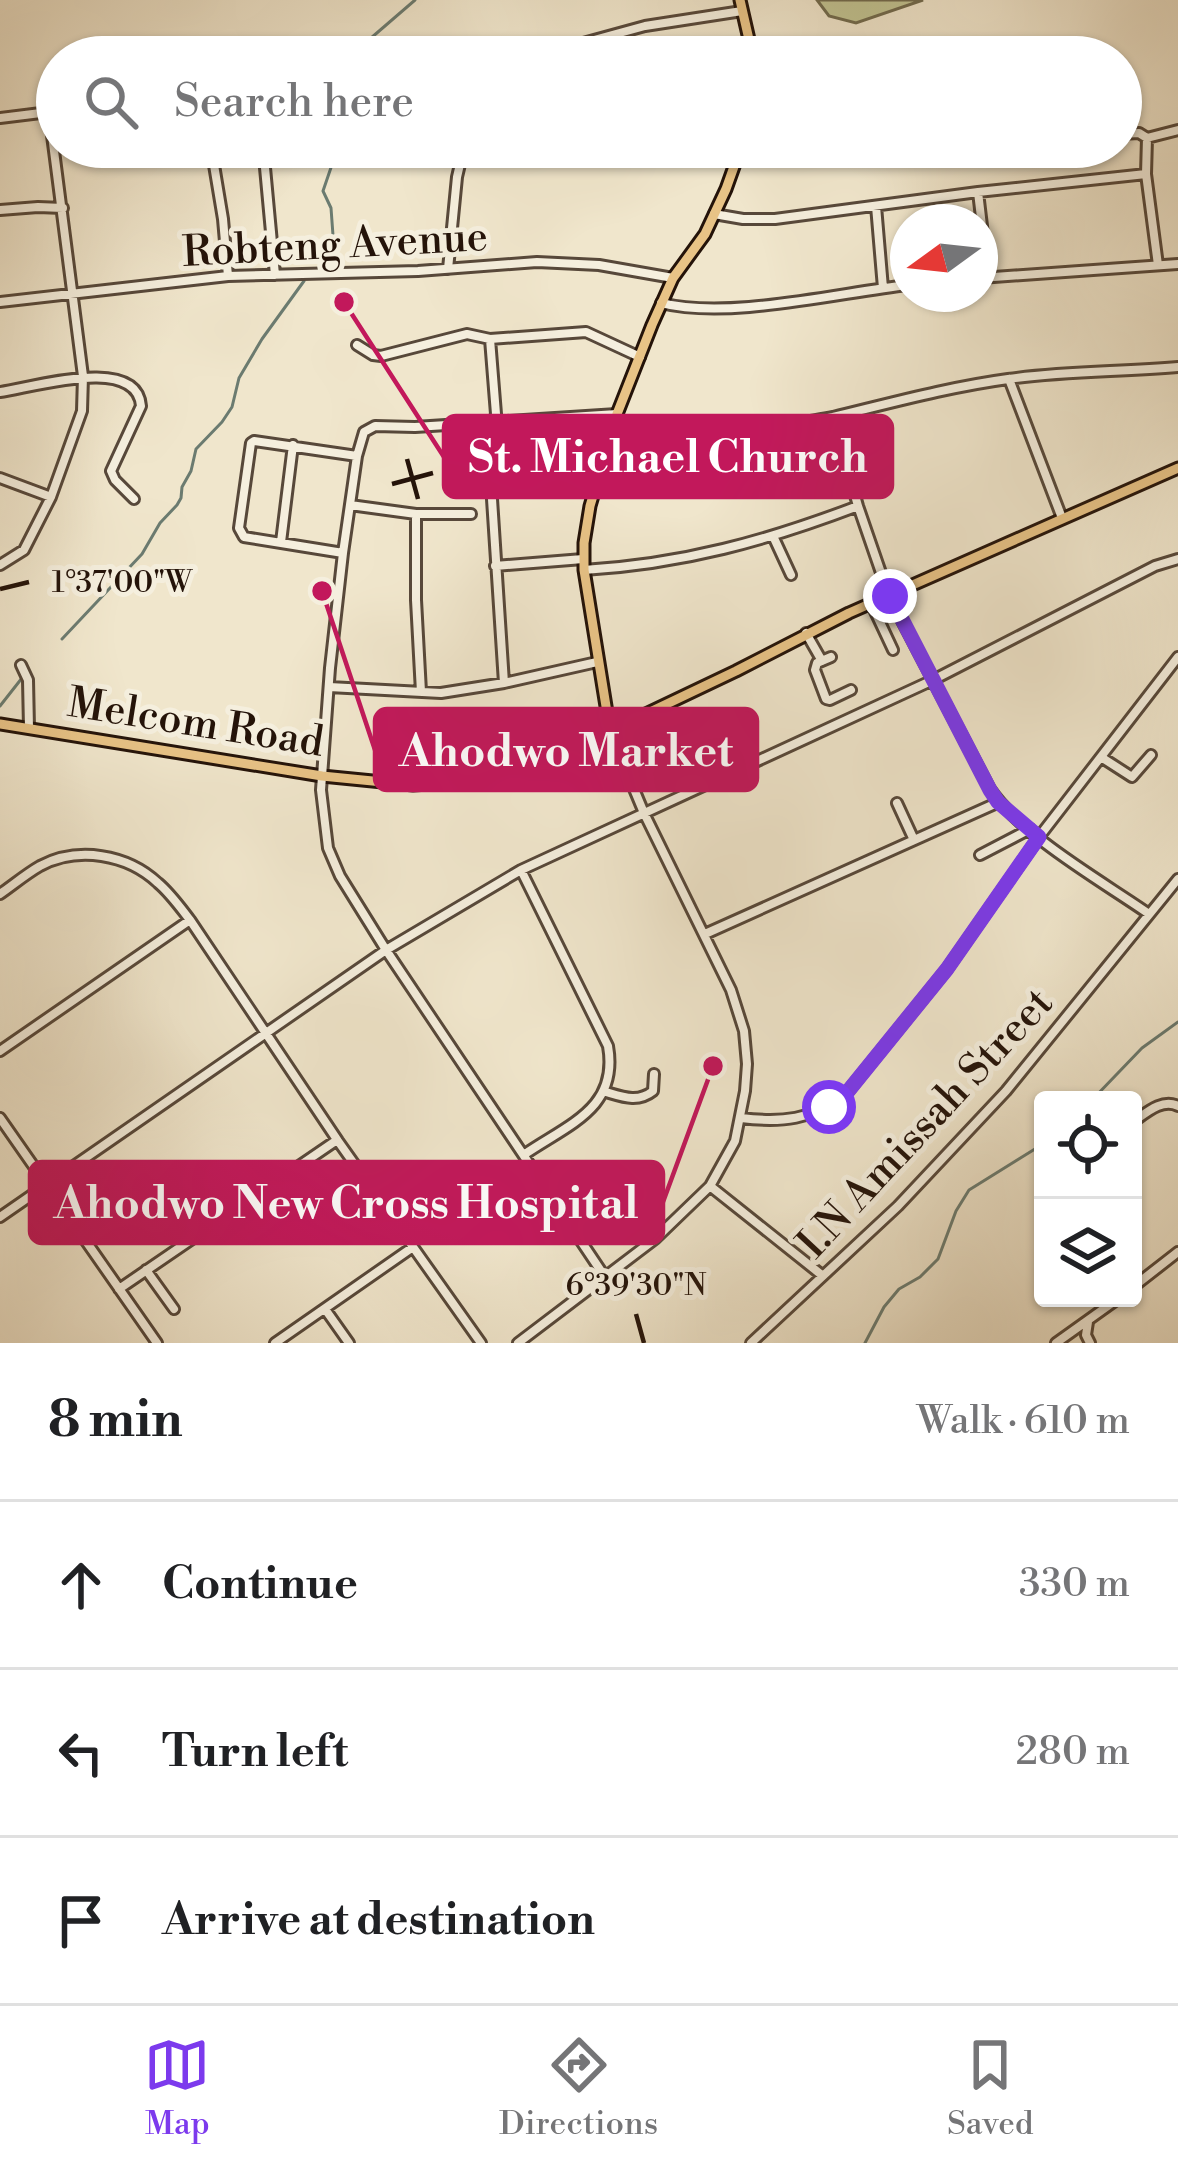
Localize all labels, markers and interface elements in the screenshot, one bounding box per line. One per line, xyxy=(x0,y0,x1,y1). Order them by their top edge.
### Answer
search box xyxy=(36,36,1142,168)
icon: search xyxy=(78,69,144,135)
text: Search here xyxy=(174,74,414,131)
north arrow xyxy=(890,204,998,312)
street label: Robteng Avenue xyxy=(181,211,489,281)
callout: St. Michael Church xyxy=(444,416,892,497)
text: St. Michael Church xyxy=(468,430,868,487)
text: 1°37'00"W xyxy=(52,564,193,602)
route end xyxy=(863,569,917,623)
street label: Melcom Road xyxy=(64,677,328,770)
callout: Ahodwo Market xyxy=(375,709,757,790)
text: Ahodwo Market xyxy=(398,724,734,781)
street label: I.N Amissah Street xyxy=(787,977,1065,1270)
route start xyxy=(802,1080,856,1134)
map controls xyxy=(1034,1091,1142,1307)
button: locate xyxy=(1034,1091,1142,1199)
callout: Ahodwo New Cross Hospital xyxy=(30,1162,663,1243)
text: Ahodwo New Cross Hospital xyxy=(52,1176,639,1233)
button: layers xyxy=(1034,1199,1142,1307)
text: 6°39'30"N xyxy=(565,1267,707,1305)
text: 8 min xyxy=(48,1389,183,1453)
text: Walk · 610 m xyxy=(917,1397,1130,1446)
icon: ahead xyxy=(48,1552,114,1618)
text: Continue xyxy=(162,1556,358,1613)
text: 330 m xyxy=(1019,1560,1130,1609)
icon: left xyxy=(48,1720,114,1786)
text: Turn left xyxy=(162,1724,348,1781)
text: 280 m xyxy=(1016,1728,1130,1777)
icon: arrive xyxy=(48,1888,114,1954)
text: Arrive at destination xyxy=(162,1892,595,1949)
tab: Map xyxy=(144,2032,210,2145)
tab: Directions xyxy=(499,2032,658,2145)
tab: Saved xyxy=(947,2032,1034,2145)

